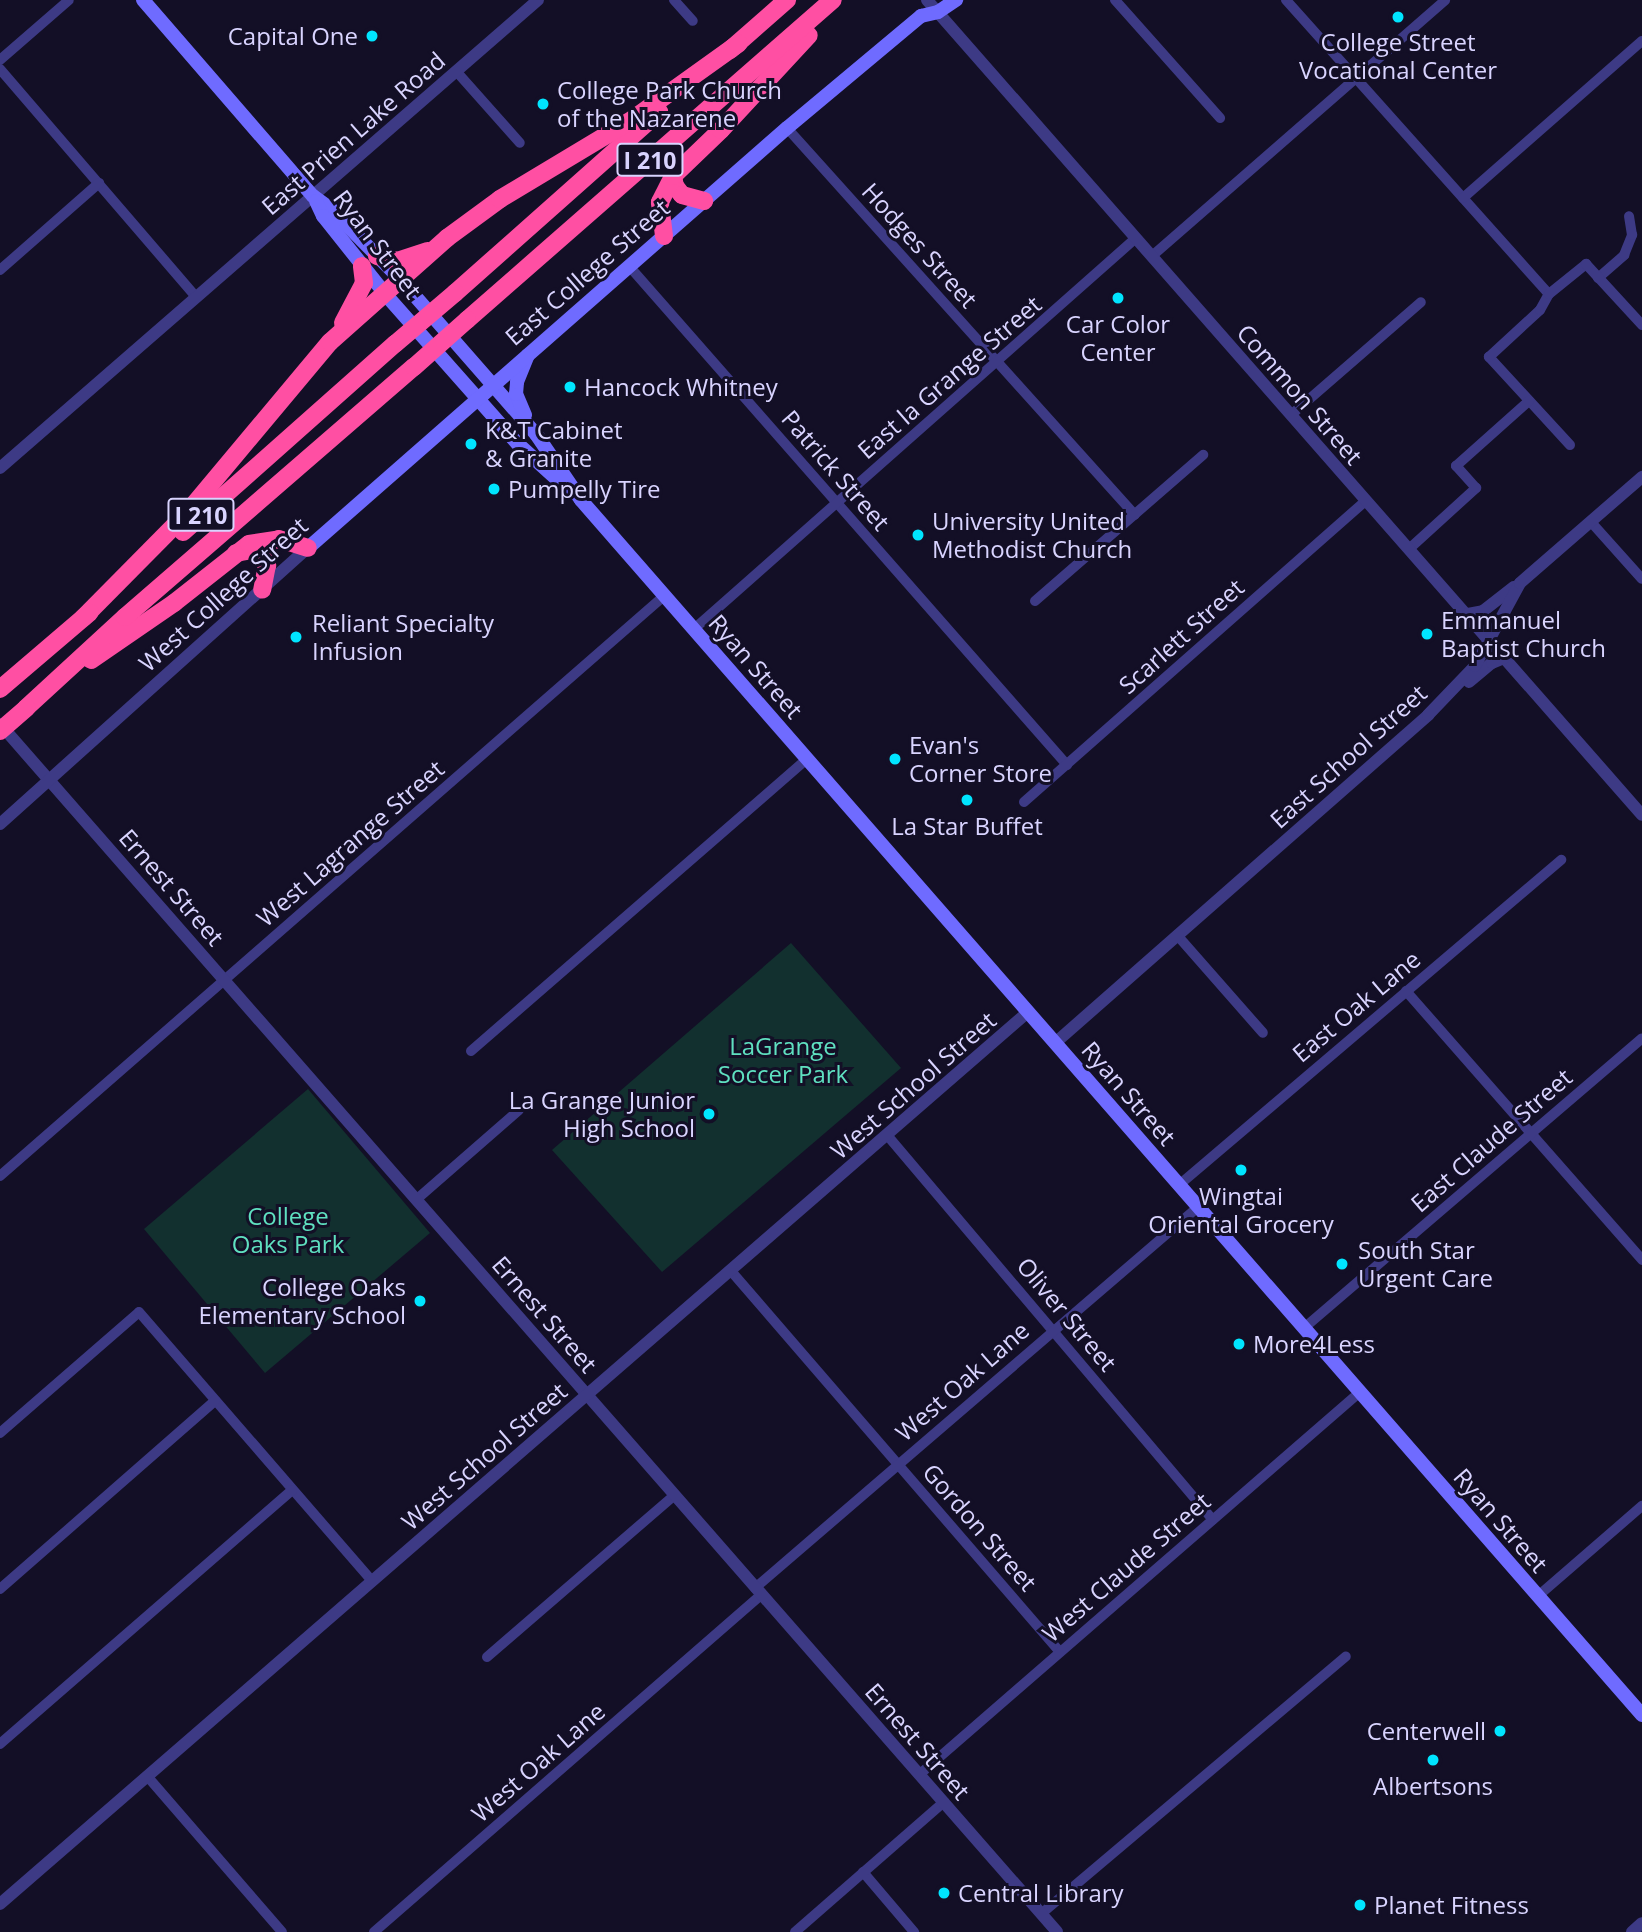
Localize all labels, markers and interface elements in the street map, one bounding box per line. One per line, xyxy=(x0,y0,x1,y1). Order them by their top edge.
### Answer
marker: College Street Vocational Center xyxy=(1390,9,1406,25)
place label: Capital One xyxy=(228,22,358,50)
marker: Capital One xyxy=(364,28,380,44)
place label: College Street Vocational Center xyxy=(1299,28,1497,84)
street label: East Prien Lake Road xyxy=(256,46,450,220)
place label: College Park Church of the Nazarene xyxy=(557,76,782,132)
marker: College Park Church of the Nazarene xyxy=(535,96,551,112)
road number: I 210 xyxy=(615,140,685,180)
street label: Hodges Street xyxy=(856,177,984,313)
street label: Ryan Street xyxy=(328,184,428,304)
street label: East College Street xyxy=(499,193,675,351)
street label: East la Grange Street xyxy=(851,290,1047,464)
marker: Car Color Center xyxy=(1110,290,1126,306)
place label: Car Color Center xyxy=(1066,310,1170,366)
street label: Common Street xyxy=(1231,318,1369,470)
place label: Hancock Whitney xyxy=(584,373,778,401)
marker: Hancock Whitney xyxy=(562,379,578,395)
street label: Patrick Street xyxy=(776,404,896,536)
place label: K&T Cabinet & Granite xyxy=(485,416,623,472)
marker: K&T Cabinet & Granite xyxy=(463,436,479,452)
place label: Pumpelly Tire xyxy=(508,475,660,503)
marker: Pumpelly Tire xyxy=(486,481,502,497)
road number: I 210 xyxy=(166,495,236,534)
place label: University United Methodist Church xyxy=(932,507,1132,563)
street label: West College Street xyxy=(133,511,313,677)
marker: University United Methodist Church xyxy=(910,527,926,543)
street label: Scarlett Street xyxy=(1113,573,1249,699)
place label: Emmanuel Baptist Church xyxy=(1441,606,1606,662)
street label: Ryan Street xyxy=(703,608,809,724)
place label: Reliant Specialty Infusion xyxy=(312,609,494,665)
marker: Emmanuel Baptist Church xyxy=(1419,626,1435,642)
marker: Reliant Specialty Infusion xyxy=(286,627,306,647)
street label: East School Street xyxy=(1264,678,1432,834)
place label: Evan's Corner Store xyxy=(909,731,1052,787)
marker: Evan's Corner Store xyxy=(887,751,903,767)
street label: West Lagrange Street xyxy=(251,754,449,932)
marker: La Star Buffet xyxy=(959,792,975,808)
place label: La Star Buffet xyxy=(891,812,1043,840)
street label: Ernest Street xyxy=(114,823,230,951)
street label: East Oak Lane xyxy=(1286,944,1426,1068)
street label: West School Street xyxy=(825,1005,1001,1165)
park label: LaGrange Soccer Park xyxy=(718,1032,848,1088)
street label: Ryan Street xyxy=(1076,1035,1182,1151)
street label: East Claude Street xyxy=(1405,1062,1577,1218)
place label: La Grange Junior High School xyxy=(509,1086,695,1142)
marker: La Grange Junior High School xyxy=(701,1106,717,1122)
marker: Wingtai Oriental Grocery xyxy=(1233,1162,1249,1178)
place label: Wingtai Oriental Grocery xyxy=(1148,1182,1334,1238)
park label: College Oaks Park xyxy=(232,1202,344,1258)
place label: South Star Urgent Care xyxy=(1358,1236,1493,1292)
street label: Ernest Street xyxy=(487,1250,603,1378)
street label: Oliver Street xyxy=(1011,1251,1123,1377)
marker: South Star Urgent Care xyxy=(1332,1254,1352,1274)
place label: College Oaks Elementary School xyxy=(198,1273,406,1329)
marker: College Oaks Elementary School xyxy=(412,1293,428,1309)
street label: West Oak Lane xyxy=(890,1315,1034,1447)
place label: More4Less xyxy=(1253,1330,1375,1358)
marker: More4Less xyxy=(1231,1336,1247,1352)
street label: West School Street xyxy=(396,1376,572,1536)
street label: Gordon Street xyxy=(917,1458,1043,1596)
street label: Ryan Street xyxy=(1448,1462,1554,1578)
street label: West Claude Street xyxy=(1036,1486,1216,1648)
street label: Ernest Street xyxy=(860,1677,976,1805)
street label: West Oak Lane xyxy=(466,1696,610,1828)
place label: Centerwell xyxy=(1367,1717,1486,1745)
marker: Centerwell xyxy=(1492,1723,1508,1739)
marker: Albertsons xyxy=(1425,1752,1441,1768)
place label: Albertsons xyxy=(1373,1772,1493,1800)
place label: Central Library xyxy=(958,1879,1124,1907)
marker: Central Library xyxy=(936,1885,952,1901)
place label: Planet Fitness xyxy=(1374,1891,1529,1919)
marker: Planet Fitness xyxy=(1352,1897,1368,1913)

